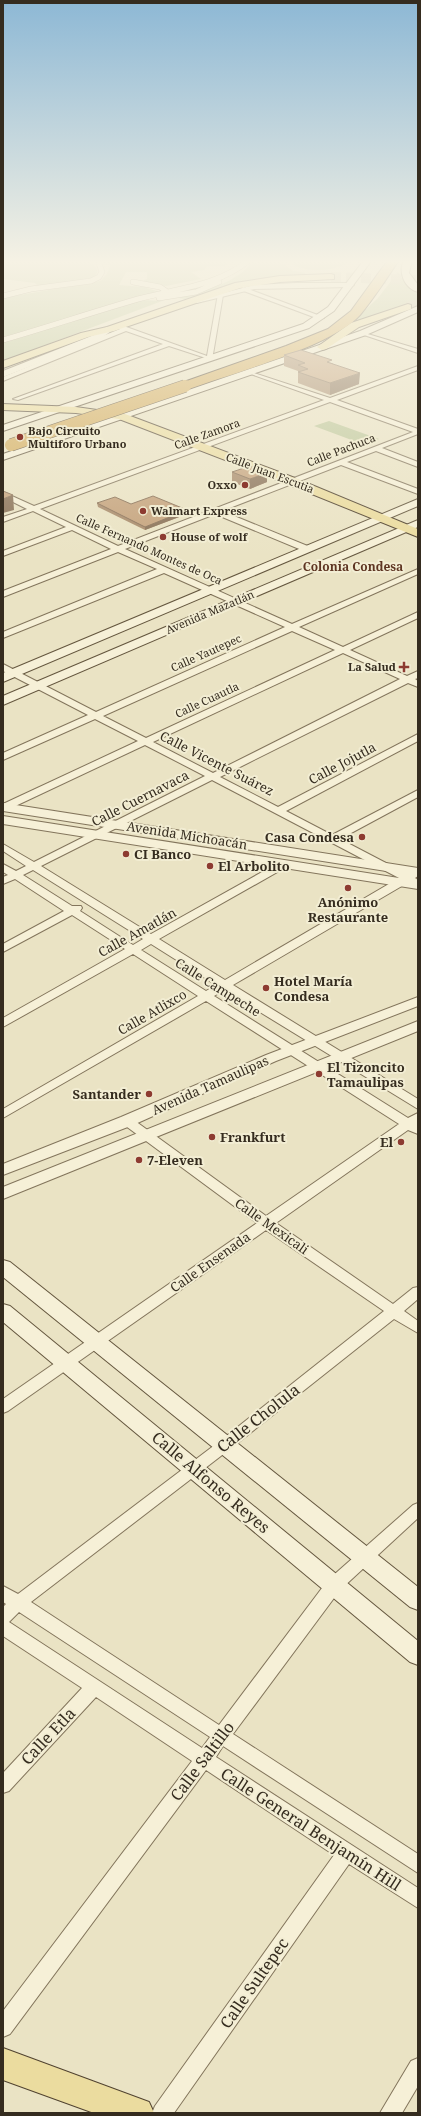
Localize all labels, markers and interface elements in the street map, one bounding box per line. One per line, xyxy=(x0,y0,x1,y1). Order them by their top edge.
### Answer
street label: Calle Zamora xyxy=(172,415,242,452)
place label: Bajo Circuito Multiforo Urbano xyxy=(28,423,127,451)
street label: Calle Pachuca xyxy=(304,430,377,469)
marker: Bajo Circuito Multiforo Urbano xyxy=(15,432,25,442)
street label: Calle Juan Escutia xyxy=(224,449,316,496)
place label: Oxxo xyxy=(207,477,237,492)
marker: Oxxo xyxy=(240,480,250,490)
place label: Walmart Express xyxy=(151,503,247,518)
marker: Walmart Express xyxy=(138,506,148,516)
street label: Calle Fernando Montes de Oca xyxy=(74,509,225,588)
place label: House of wolf xyxy=(171,529,249,544)
marker: House of wolf xyxy=(158,532,168,542)
district label: Colonia Condesa xyxy=(303,558,403,575)
street label: Avenida Mazatlán xyxy=(163,586,256,637)
street label: Calle Yautepec xyxy=(168,630,243,675)
place label: La Salud xyxy=(348,659,396,674)
marker: La Salud xyxy=(399,662,409,672)
street label: Calle Cuautla xyxy=(172,678,241,721)
street label: Calle Vicente Suárez xyxy=(157,726,277,800)
street label: Calle Jojutla xyxy=(305,738,379,788)
street label: Calle Cuernavaca xyxy=(88,766,192,830)
street label: Avenida Michoacán xyxy=(125,817,249,854)
place label: Casa Condesa xyxy=(265,828,354,846)
marker: Casa Condesa xyxy=(357,832,367,842)
place label: CI Banco xyxy=(134,845,191,863)
marker: CI Banco xyxy=(121,849,131,859)
place label: El Arbolito xyxy=(218,857,290,875)
marker: El Arbolito xyxy=(205,861,215,871)
marker: Anónimo Restaurante xyxy=(343,883,353,893)
place label: Anónimo Restaurante xyxy=(308,893,388,926)
street label: Calle Amatlán xyxy=(95,903,180,961)
street label: Calle Campeche xyxy=(172,953,264,1021)
place label: Hotel María Condesa xyxy=(274,972,353,1005)
marker: Hotel María Condesa xyxy=(261,983,271,993)
street label: Calle Atlixco xyxy=(114,985,190,1039)
street label: Avenida Tamaulipas xyxy=(149,1051,271,1119)
place label: El Tizoncito Tamaulipas xyxy=(327,1058,405,1091)
marker: El Tizoncito Tamaulipas xyxy=(314,1069,324,1079)
place label: Santander xyxy=(73,1085,141,1103)
marker: Santander xyxy=(144,1089,154,1099)
place label: Frankfurt xyxy=(220,1128,285,1146)
marker: Frankfurt xyxy=(207,1132,217,1142)
place label: El xyxy=(380,1133,393,1151)
marker: El xyxy=(396,1137,406,1147)
place label: 7-Eleven xyxy=(147,1151,203,1169)
marker: 7-Eleven xyxy=(134,1155,144,1165)
street label: Calle Mexicali xyxy=(231,1194,313,1258)
street label: Calle Ensenada xyxy=(166,1228,254,1296)
street label: Calle Cholula xyxy=(212,1379,304,1457)
street label: Calle Alfonso Reyes xyxy=(147,1426,275,1538)
street label: Calle Etla xyxy=(16,1703,80,1769)
street label: Calle Saltillo xyxy=(165,1717,239,1805)
street label: Calle General Benjamín Hill xyxy=(216,1762,406,1896)
street label: Calle Sultepec xyxy=(215,1933,293,2033)

